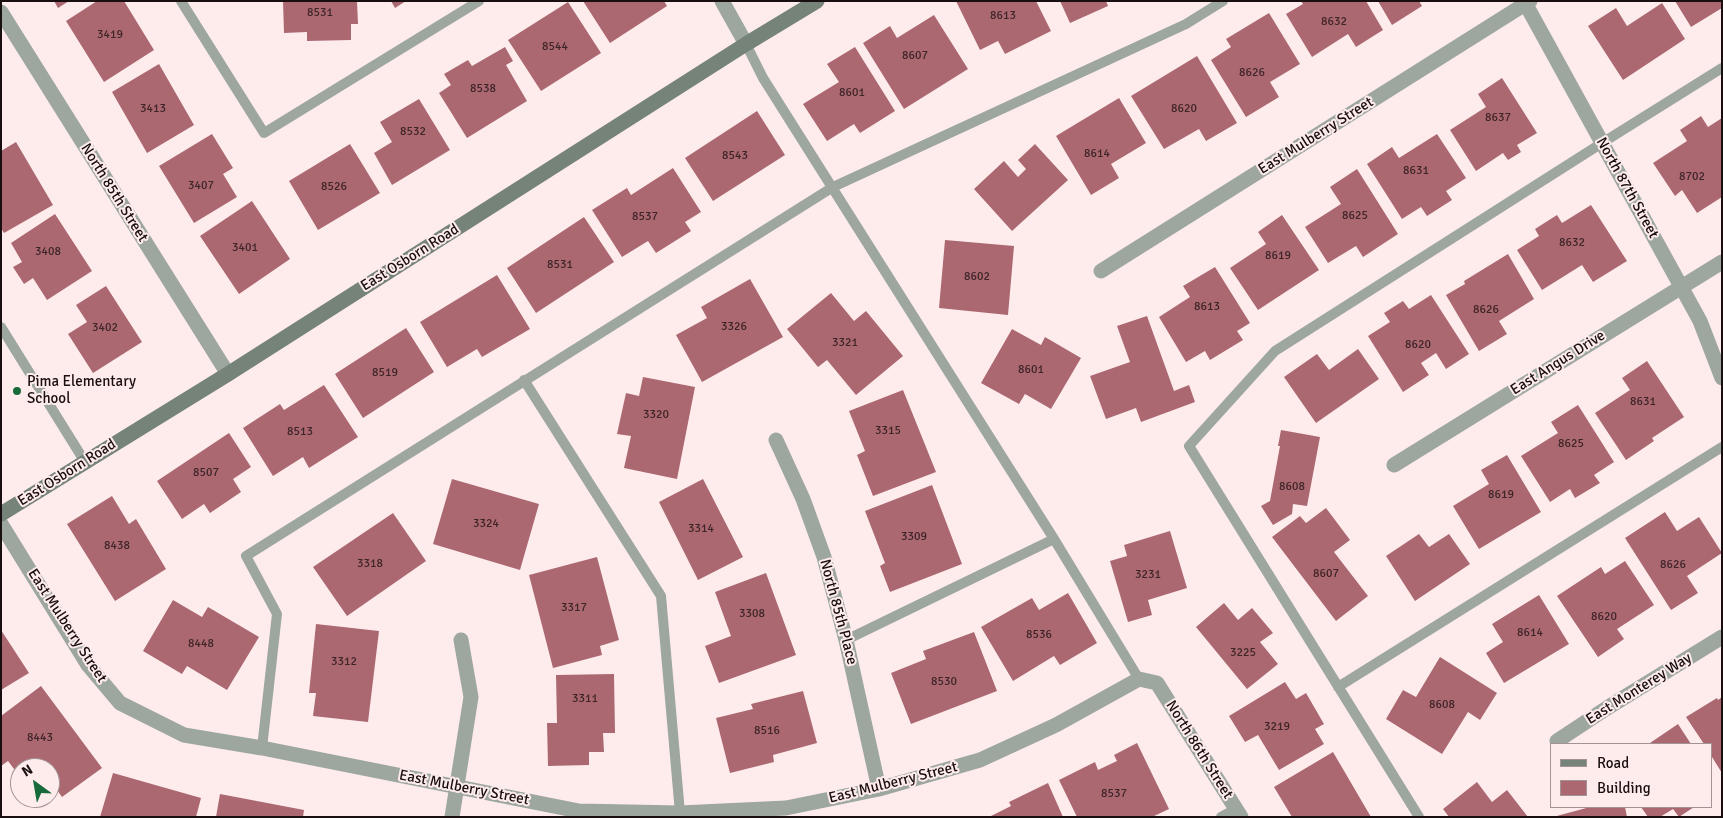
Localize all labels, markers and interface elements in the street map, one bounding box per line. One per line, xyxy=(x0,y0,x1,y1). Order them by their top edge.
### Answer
house number: 8531 xyxy=(307,6,333,20)
house number: 8613 xyxy=(990,9,1016,23)
house number: 8632 xyxy=(1321,15,1347,29)
house number: 3419 xyxy=(97,28,123,42)
house number: 8544 xyxy=(542,40,568,54)
house number: 8607 xyxy=(902,49,928,63)
house number: 8626 xyxy=(1239,66,1265,80)
house number: 8538 xyxy=(470,82,496,96)
house number: 8601 xyxy=(839,86,865,100)
street label: East Mulberry Street xyxy=(1255,93,1377,179)
house number: 3413 xyxy=(140,102,166,116)
house number: 8620 xyxy=(1171,102,1197,116)
house number: 8637 xyxy=(1485,111,1511,125)
house number: 8532 xyxy=(400,125,426,139)
street label: North 87th Street xyxy=(1592,134,1662,242)
street label: North 85th Street xyxy=(77,141,151,245)
house number: 8614 xyxy=(1084,147,1110,161)
house number: 8543 xyxy=(722,149,748,163)
house number: 8631 xyxy=(1403,164,1429,178)
house number: 8702 xyxy=(1679,170,1705,184)
house number: 3407 xyxy=(188,179,214,193)
house number: 8526 xyxy=(321,180,347,194)
house number: 8625 xyxy=(1342,209,1368,223)
house number: 8537 xyxy=(632,210,658,224)
street label: East Osborn Road xyxy=(358,221,462,295)
house number: 8632 xyxy=(1559,236,1585,250)
house number: 3401 xyxy=(232,241,258,255)
house number: 3408 xyxy=(35,245,61,259)
house number: 8619 xyxy=(1265,249,1291,263)
house number: 8531 xyxy=(547,258,573,272)
house number: 8602 xyxy=(964,270,990,284)
house number: 8613 xyxy=(1194,300,1220,314)
house number: 8626 xyxy=(1473,303,1499,317)
house number: 3326 xyxy=(721,320,747,334)
house number: 3402 xyxy=(92,321,118,335)
street label: East Angus Drive xyxy=(1507,327,1609,399)
house number: 3321 xyxy=(832,336,858,350)
house number: 8620 xyxy=(1405,338,1431,352)
house number: 8601 xyxy=(1018,363,1044,377)
house number: 8519 xyxy=(372,366,398,380)
place label: Pima Elementary School xyxy=(27,373,136,408)
marker: Pima Elementary School xyxy=(11,385,23,397)
house number: 8631 xyxy=(1630,395,1656,409)
house number: 3320 xyxy=(643,408,669,422)
house number: 3315 xyxy=(875,424,901,438)
house number: 8513 xyxy=(287,425,313,439)
street label: East Osborn Road xyxy=(15,436,119,510)
house number: 8625 xyxy=(1558,437,1584,451)
house number: 8507 xyxy=(193,466,219,480)
house number: 8608 xyxy=(1279,480,1305,494)
house number: 8619 xyxy=(1488,488,1514,502)
house number: 3324 xyxy=(473,517,499,531)
house number: 3314 xyxy=(688,522,714,536)
house number: 3309 xyxy=(901,530,927,544)
house number: 8438 xyxy=(104,539,130,553)
house number: 3318 xyxy=(357,557,383,571)
street label: North 85th Place xyxy=(815,557,861,667)
house number: 8626 xyxy=(1660,558,1686,572)
street label: East Mulberry Street xyxy=(23,566,111,686)
house number: 8607 xyxy=(1313,567,1339,581)
house number: 3231 xyxy=(1135,568,1161,582)
house number: 3317 xyxy=(561,601,587,615)
house number: 3308 xyxy=(739,607,765,621)
house number: 8620 xyxy=(1591,610,1617,624)
house number: 8614 xyxy=(1517,626,1543,640)
house number: 8536 xyxy=(1026,628,1052,642)
house number: 8448 xyxy=(188,637,214,651)
house number: 3225 xyxy=(1230,646,1256,660)
street label: East Monterey Way xyxy=(1583,649,1695,729)
house number: 3312 xyxy=(331,655,357,669)
house number: 8530 xyxy=(931,675,957,689)
house number: 3311 xyxy=(572,692,598,706)
street label: North 86th Street xyxy=(1162,698,1236,802)
house number: 8608 xyxy=(1429,698,1455,712)
house number: 3219 xyxy=(1264,720,1290,734)
house number: 8516 xyxy=(754,724,780,738)
house number: 8443 xyxy=(27,731,53,745)
legend xyxy=(1550,743,1713,808)
text: Road xyxy=(1597,754,1629,772)
north arrow xyxy=(10,758,60,808)
street label: East Mulberry Street xyxy=(827,758,959,808)
text: N xyxy=(19,761,36,780)
street label: East Mulberry Street xyxy=(397,767,531,809)
text: Building xyxy=(1597,779,1651,797)
house number: 8537 xyxy=(1101,787,1127,801)

